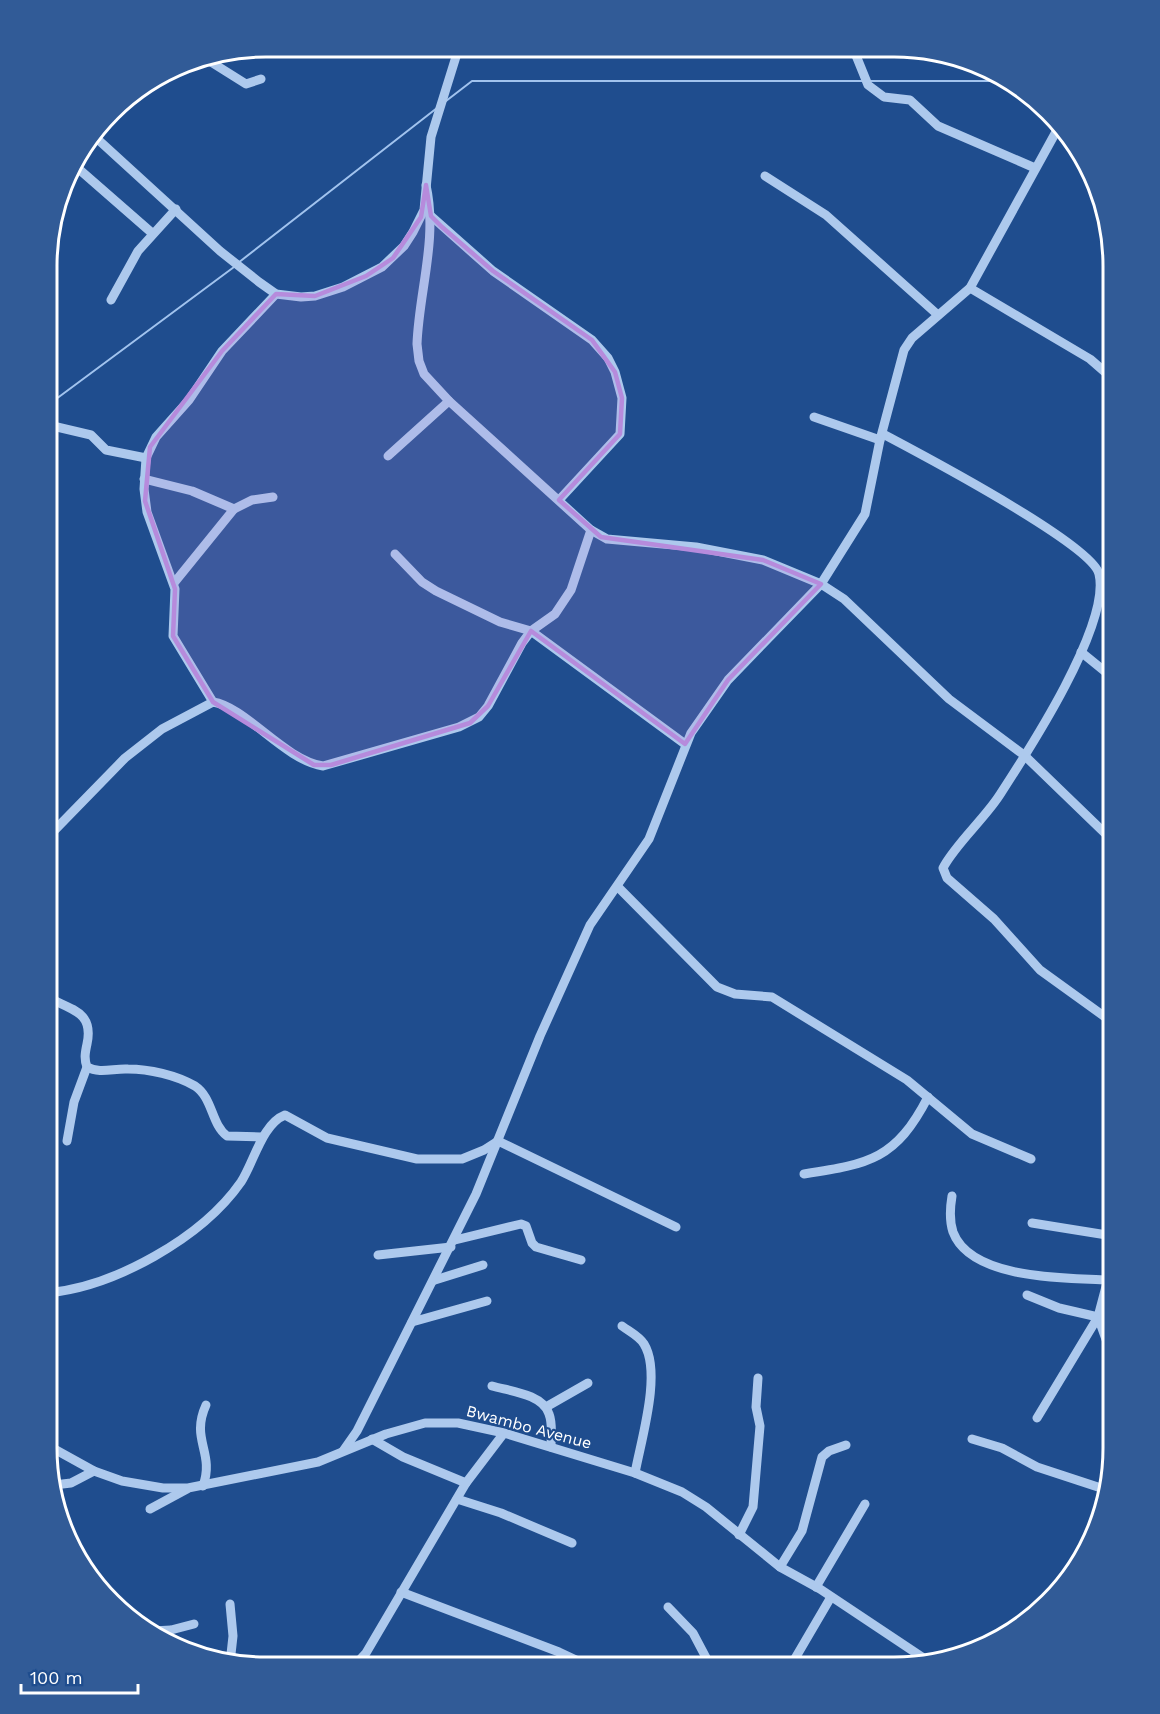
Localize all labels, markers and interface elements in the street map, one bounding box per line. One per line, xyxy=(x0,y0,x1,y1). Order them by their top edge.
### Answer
street label: Bwambo Avenue xyxy=(464,1401,594,1453)
scale bar xyxy=(21,1657,138,1695)
text: 100 m xyxy=(30,1667,83,1688)

